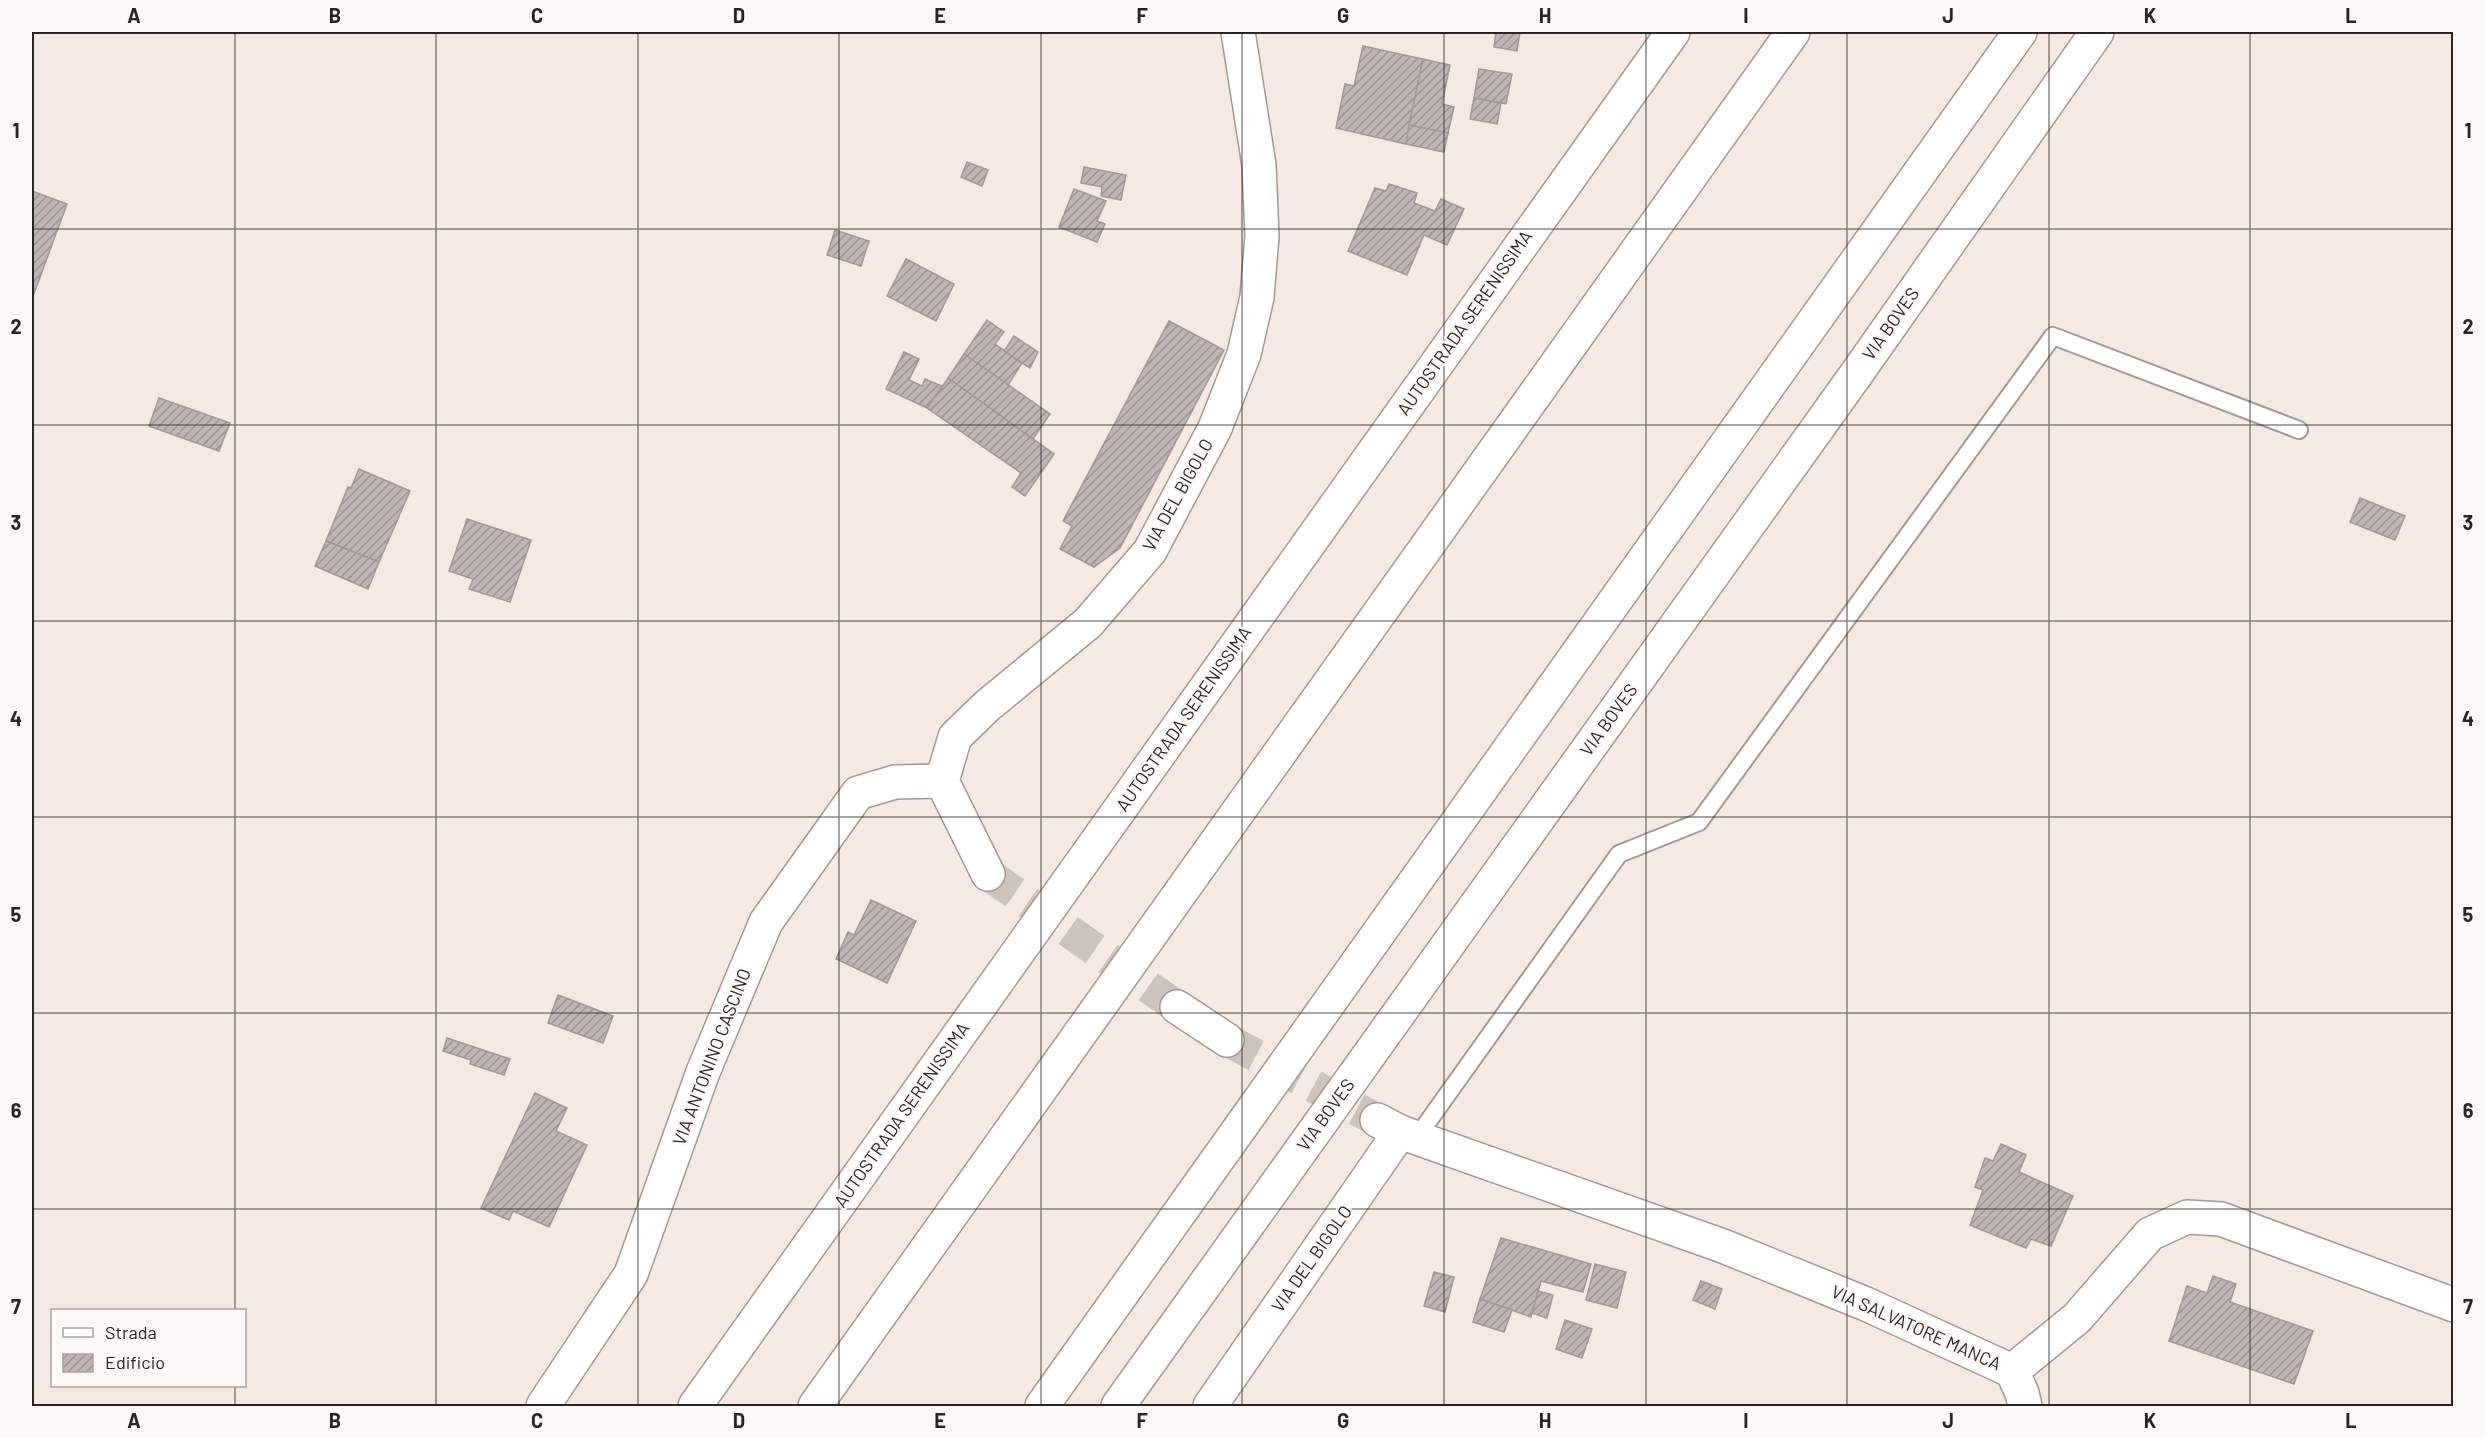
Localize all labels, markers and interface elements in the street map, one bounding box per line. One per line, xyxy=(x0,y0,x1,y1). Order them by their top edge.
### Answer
text: A xyxy=(127,3,141,27)
text: B xyxy=(329,3,341,27)
text: C xyxy=(531,3,543,27)
text: D xyxy=(733,3,745,27)
text: E xyxy=(934,3,946,27)
text: F xyxy=(1136,3,1148,27)
text: G xyxy=(1337,3,1349,27)
text: H xyxy=(1539,3,1551,27)
text: I xyxy=(1743,3,1749,27)
text: J xyxy=(1942,3,1954,27)
text: K xyxy=(2144,3,2157,27)
text: L xyxy=(2345,3,2357,27)
text: 1 xyxy=(12,118,20,142)
text: 1 xyxy=(2464,118,2472,142)
street label: AUTOSTRADA SERENISSIMA xyxy=(1392,226,1537,419)
street label: VIA BOVES xyxy=(1857,283,1923,364)
text: 2 xyxy=(10,314,22,338)
text: 2 xyxy=(2462,314,2474,338)
street label: VIA DEL BIGOLO xyxy=(1137,434,1217,555)
text: 3 xyxy=(11,510,21,534)
text: 3 xyxy=(2463,510,2473,534)
street label: AUTOSTRADA SERENISSIMA xyxy=(1111,622,1256,815)
street label: VIA BOVES xyxy=(1575,679,1642,760)
text: 4 xyxy=(10,706,22,730)
text: 4 xyxy=(2462,706,2474,730)
text: 5 xyxy=(11,902,22,926)
text: 5 xyxy=(2463,902,2474,926)
street label: VIA ANTONINO CASCINO xyxy=(667,965,755,1148)
street label: AUTOSTRADA SERENISSIMA xyxy=(829,1018,974,1211)
street label: VIA BOVES xyxy=(1292,1074,1359,1155)
text: 6 xyxy=(11,1098,22,1122)
text: 6 xyxy=(2463,1098,2474,1122)
street label: VIA DEL BIGOLO xyxy=(1266,1201,1356,1316)
street label: VIA SALVATORE MANCA xyxy=(1828,1280,2005,1374)
text: 7 xyxy=(11,1294,21,1318)
text: 7 xyxy=(2463,1294,2473,1318)
legend xyxy=(51,1309,246,1387)
text: Strada xyxy=(105,1321,157,1343)
text: Edificio xyxy=(105,1351,165,1373)
text: A xyxy=(127,1408,141,1432)
text: B xyxy=(329,1408,341,1432)
text: C xyxy=(531,1408,543,1432)
text: D xyxy=(733,1408,745,1432)
text: E xyxy=(934,1408,946,1432)
text: F xyxy=(1136,1408,1148,1432)
text: G xyxy=(1337,1408,1349,1432)
text: H xyxy=(1539,1408,1551,1432)
text: I xyxy=(1743,1408,1749,1432)
text: J xyxy=(1942,1408,1954,1432)
text: K xyxy=(2144,1408,2157,1432)
text: L xyxy=(2345,1408,2357,1432)

